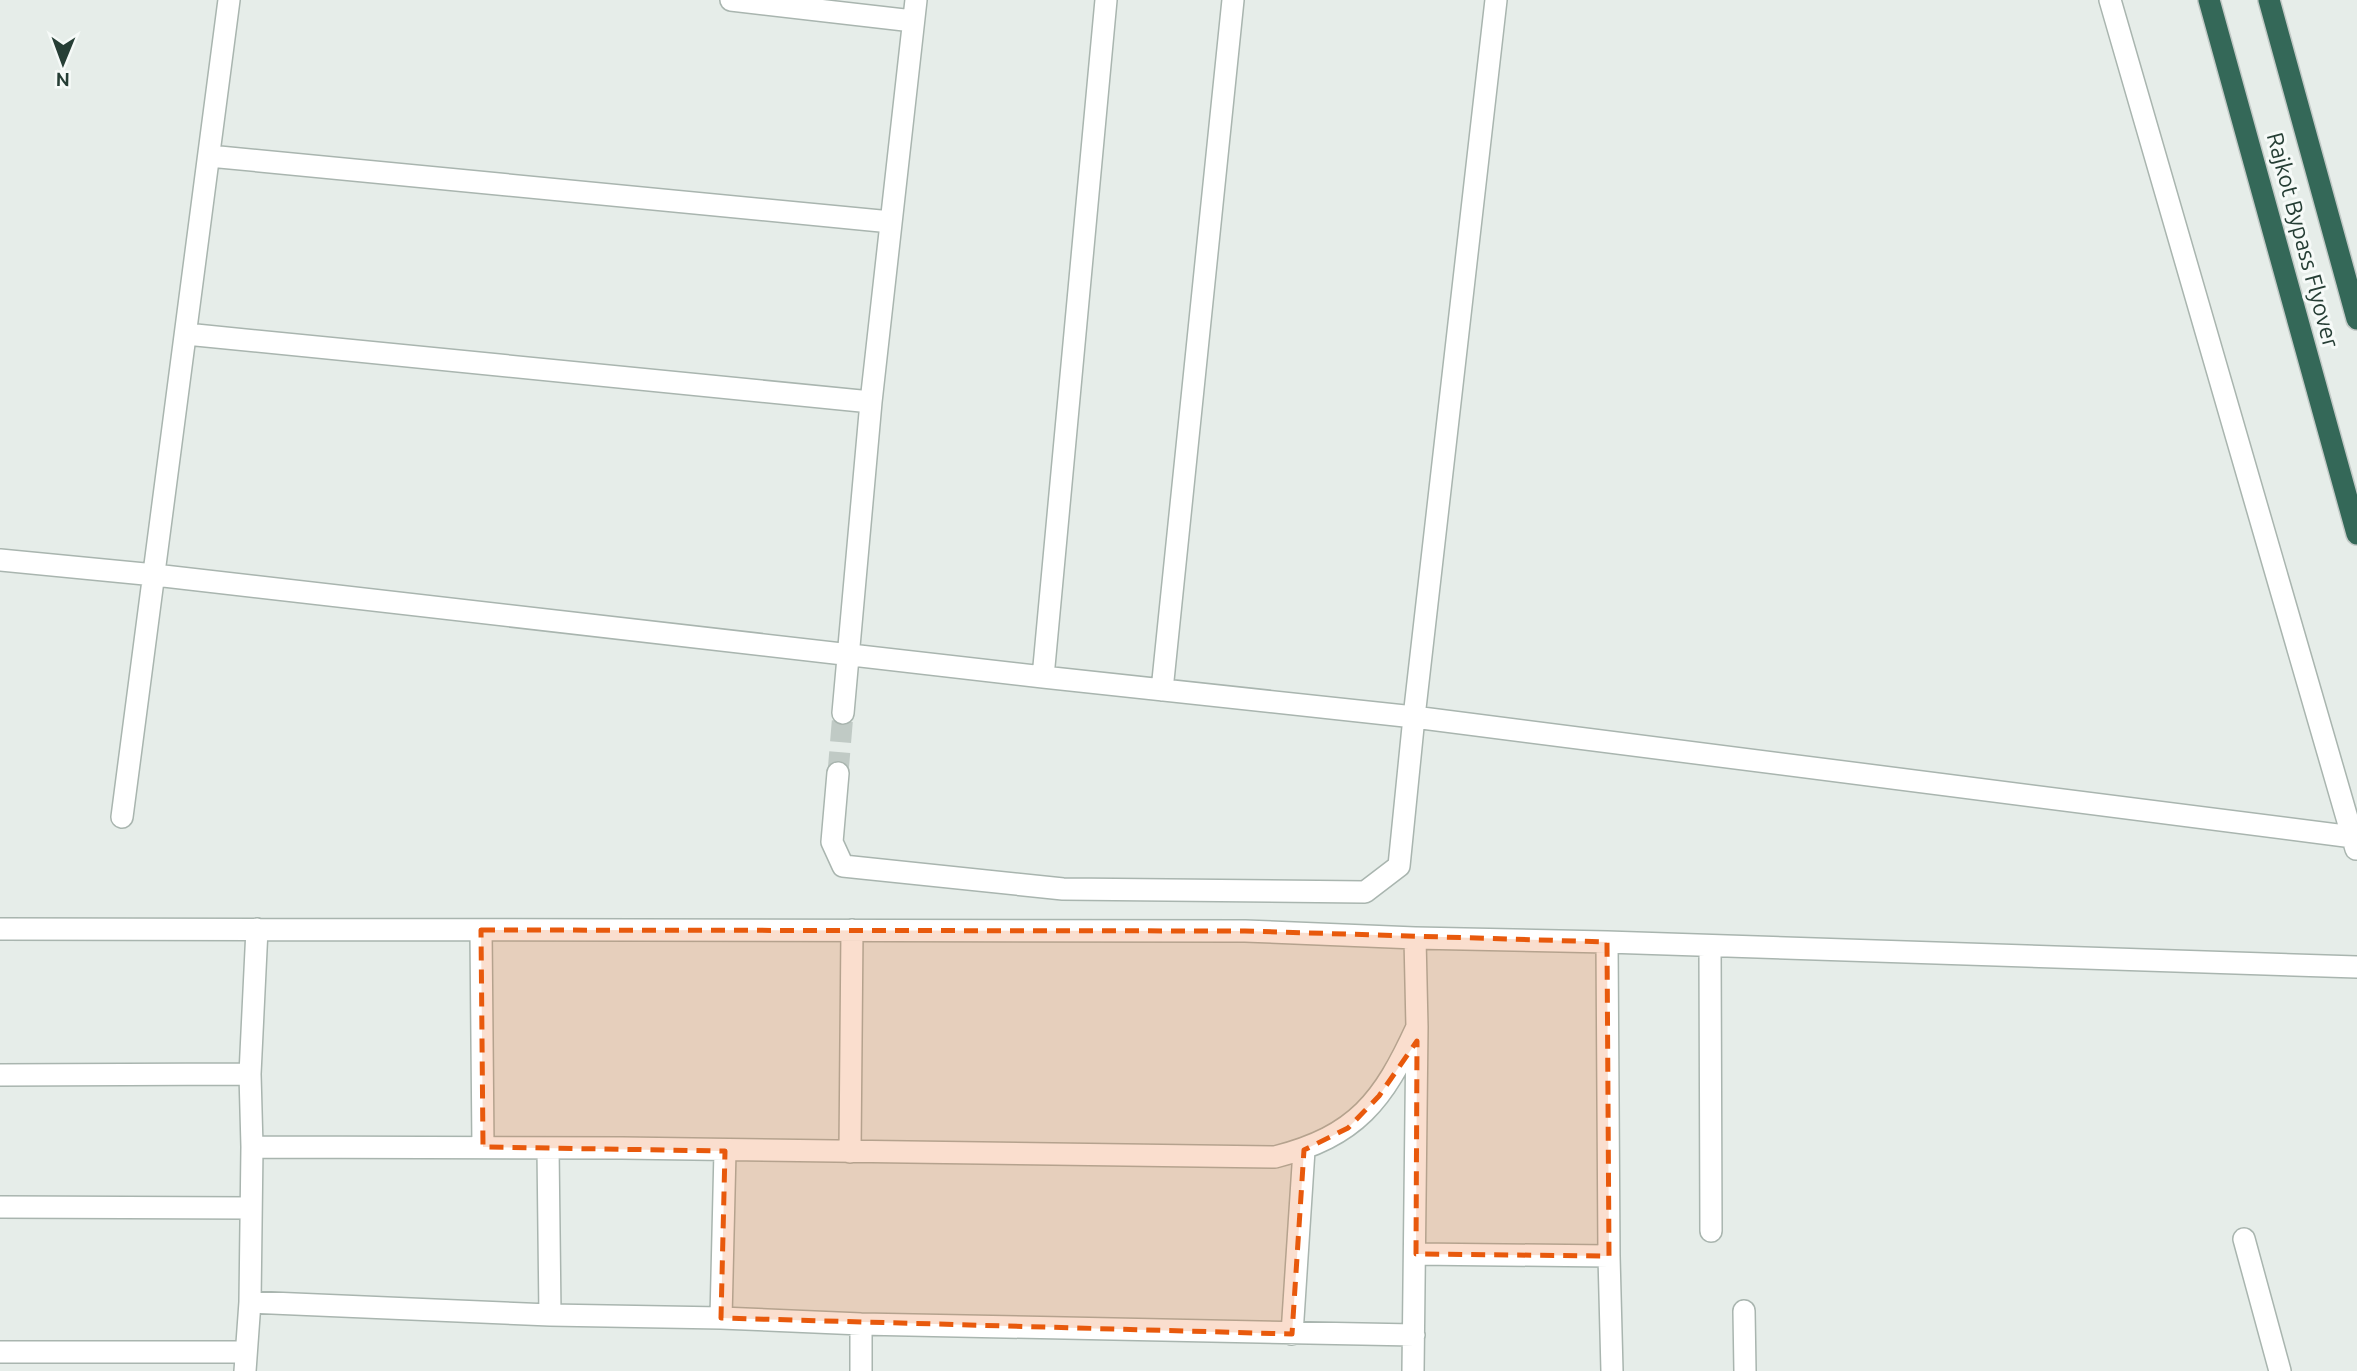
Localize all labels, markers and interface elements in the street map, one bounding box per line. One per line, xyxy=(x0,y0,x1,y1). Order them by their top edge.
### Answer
north arrow xyxy=(28,28,98,98)
text: N xyxy=(55,69,70,91)
street label: Rajkot Bypass Flyover xyxy=(2263,129,2344,351)

